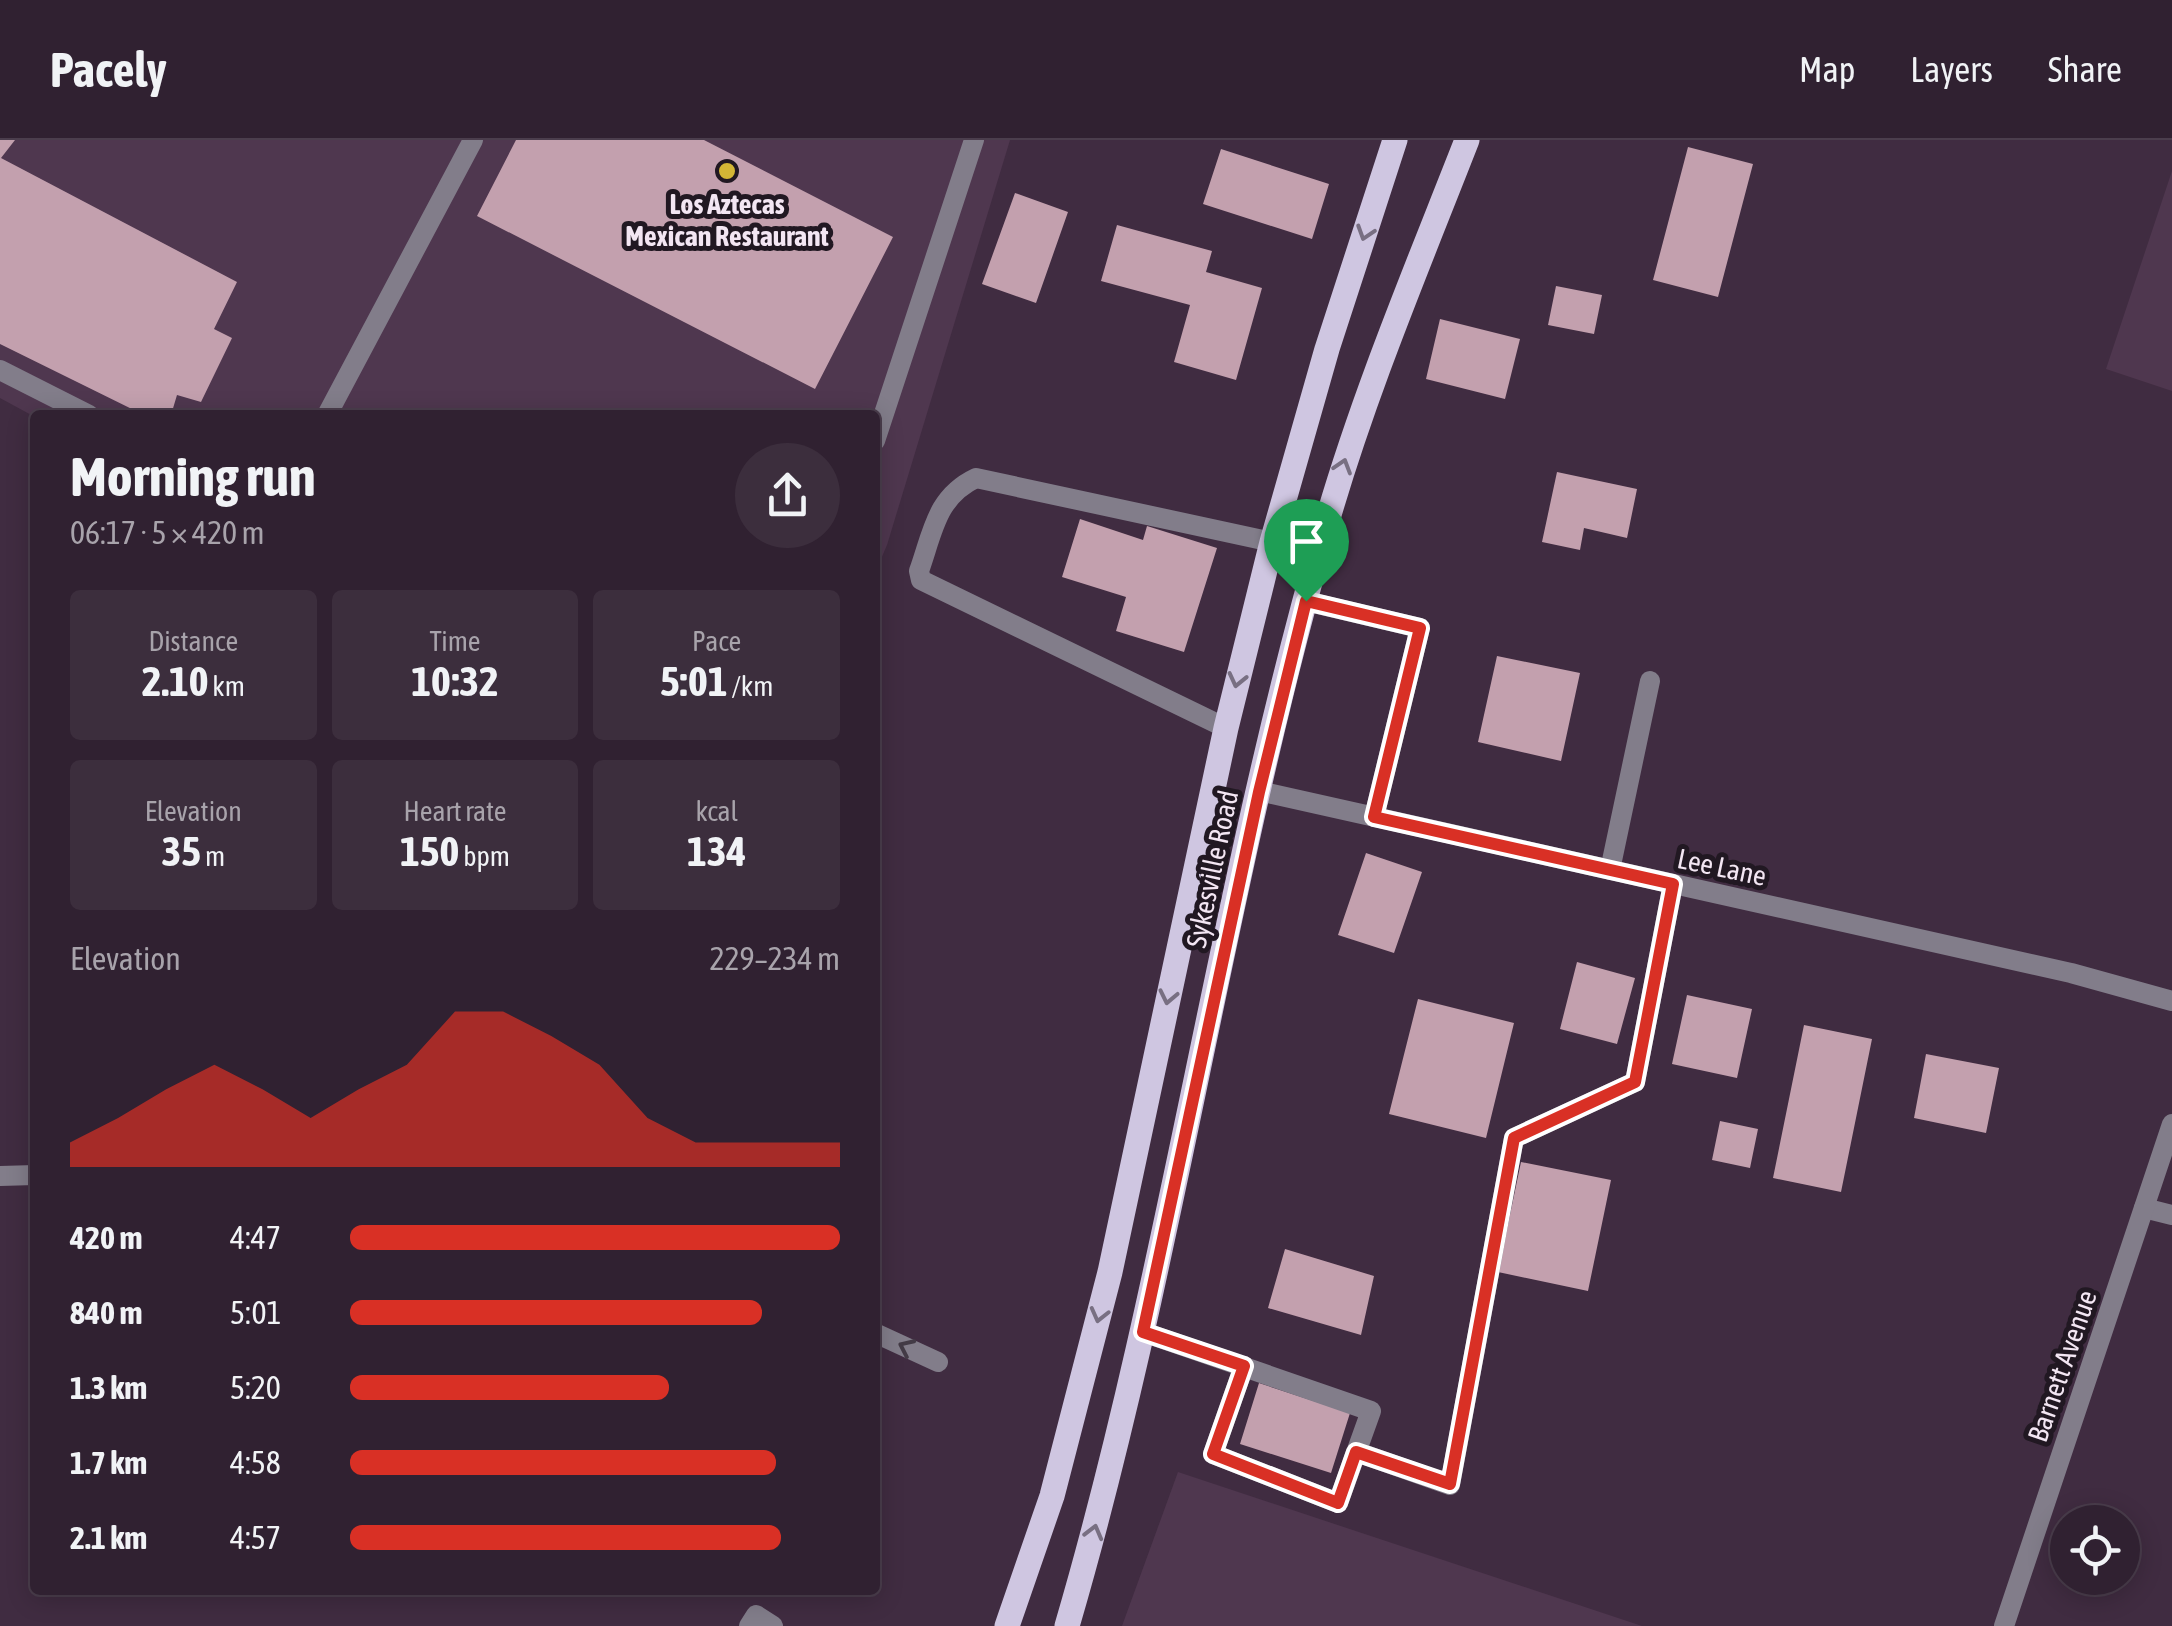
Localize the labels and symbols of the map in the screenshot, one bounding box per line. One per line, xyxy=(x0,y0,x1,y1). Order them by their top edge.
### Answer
marker: Los Aztecas Mexican Restaurant xyxy=(716,160,738,182)
place label: Los Aztecas Mexican Restaurant xyxy=(625,188,829,252)
one-way arrow xyxy=(1356,223,1376,240)
one-way arrow xyxy=(1331,459,1352,476)
pin xyxy=(1264,499,1349,602)
one-way arrow xyxy=(1228,671,1249,688)
street label: Sykesville Road xyxy=(1180,787,1244,951)
street label: Lee Lane xyxy=(1675,842,1769,892)
one-way arrow xyxy=(1159,989,1180,1006)
street label: Barnett Avenue xyxy=(2021,1286,2103,1446)
one-way arrow xyxy=(1090,1306,1111,1323)
one-way arrow xyxy=(898,1340,916,1360)
one-way arrow xyxy=(1082,1524,1103,1542)

